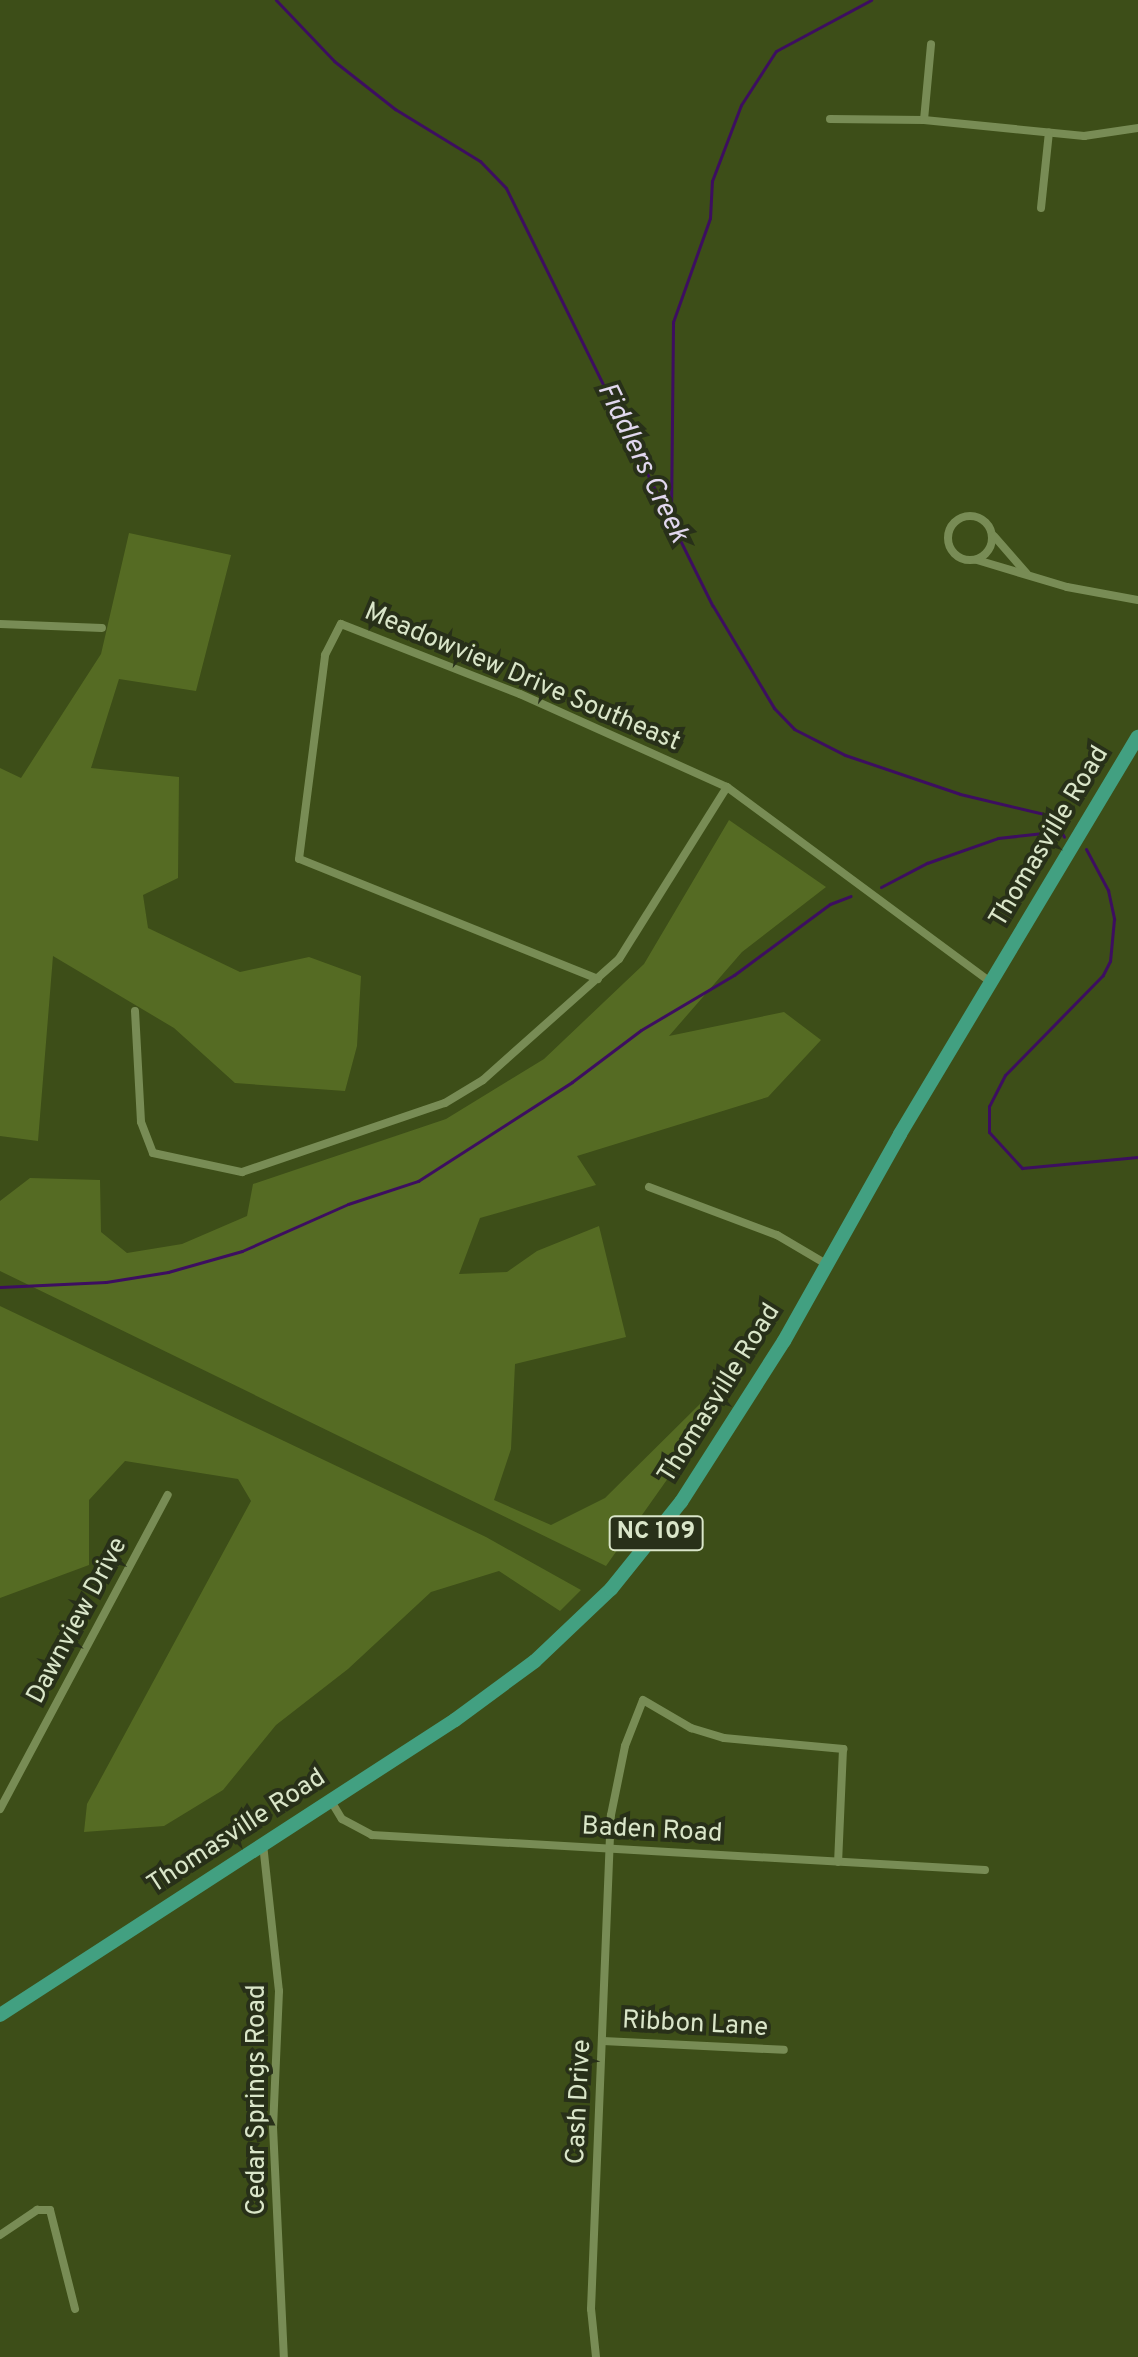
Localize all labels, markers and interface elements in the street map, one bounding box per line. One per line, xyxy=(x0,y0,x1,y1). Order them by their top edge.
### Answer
water label: Fiddlers Creek xyxy=(589,377,695,549)
street label: Meadowview Drive Southeast xyxy=(359,597,685,759)
street label: Thomasville Road xyxy=(984,741,1116,933)
street label: Thomasville Road xyxy=(652,1298,788,1490)
road number: NC 109 xyxy=(608,1513,704,1553)
street label: Dawnview Drive xyxy=(21,1533,135,1709)
street label: Thomasville Road xyxy=(142,1763,332,1901)
street label: Baden Road xyxy=(581,1812,723,1850)
street label: Cedar Springs Road xyxy=(242,1984,274,2216)
street label: Ribbon Lane xyxy=(621,2006,769,2044)
street label: Cash Drive xyxy=(561,2039,599,2165)

